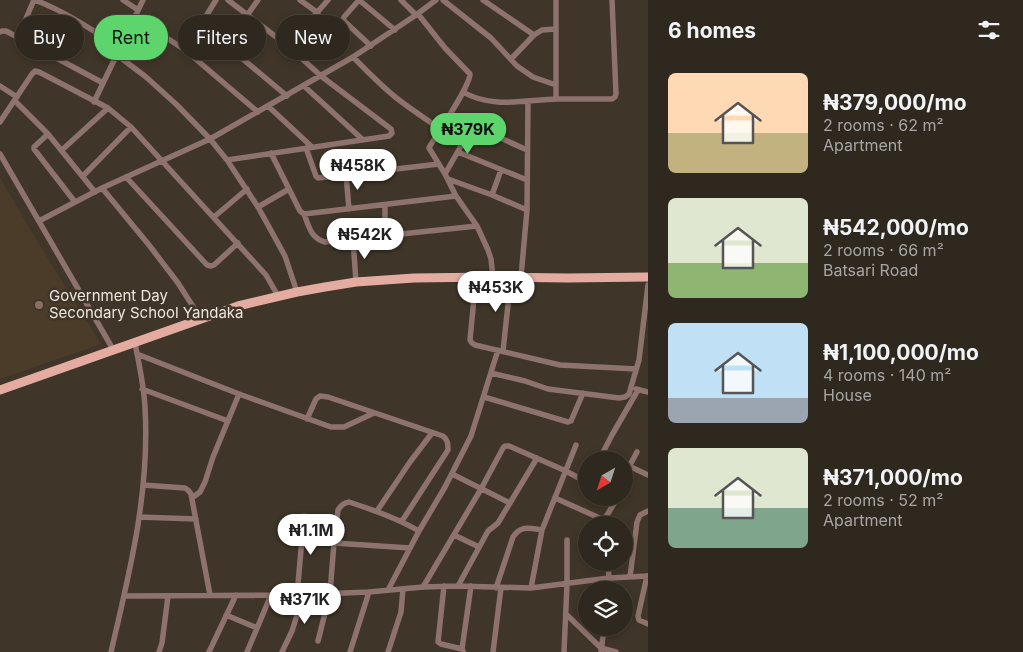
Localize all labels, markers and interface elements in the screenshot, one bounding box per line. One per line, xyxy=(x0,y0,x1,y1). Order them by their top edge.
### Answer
chip: Buy xyxy=(15,15,84,60)
chip: Rent xyxy=(94,15,168,60)
chip: Filters xyxy=(178,15,266,60)
chip: New xyxy=(276,15,350,60)
icon: filters xyxy=(975,16,1003,44)
text: 6 homes xyxy=(668,18,756,43)
text: ₦379,000/mo xyxy=(823,90,967,115)
icon: home xyxy=(708,93,768,153)
pin: ₦379K xyxy=(433,112,503,155)
text: 2 rooms · 62 m² xyxy=(823,115,944,135)
text: ₦379K xyxy=(441,119,495,139)
text: Apartment xyxy=(823,135,903,155)
pin: ₦458K xyxy=(323,148,393,191)
text: ₦458K xyxy=(330,155,386,175)
text: ₦542,000/mo xyxy=(823,215,969,240)
pin: ₦542K xyxy=(330,218,400,260)
icon: home xyxy=(708,218,768,278)
text: ₦542K xyxy=(338,224,392,244)
text: 2 rooms · 66 m² xyxy=(823,240,944,260)
text: Batsari Road xyxy=(823,260,918,280)
pin: ₦453K xyxy=(461,270,531,313)
text: ₦453K xyxy=(469,277,524,297)
place label: Government Day Secondary School Yandaka xyxy=(49,286,244,322)
marker: Government Day Secondary School Yandaka xyxy=(33,299,45,311)
text: ₦1,100,000/mo xyxy=(823,340,979,365)
icon: home xyxy=(708,343,768,403)
text: 4 rooms · 140 m² xyxy=(823,365,951,385)
text: House xyxy=(823,385,872,405)
north arrow xyxy=(578,451,632,506)
map controls xyxy=(578,451,633,636)
text: ₦371,000/mo xyxy=(823,465,963,490)
icon: home xyxy=(708,468,768,528)
text: 2 rooms · 52 m² xyxy=(823,490,943,510)
text: Apartment xyxy=(823,510,903,530)
pin: ₦1.1M xyxy=(276,514,346,556)
button: locate xyxy=(578,516,633,571)
text: ₦1.1M xyxy=(289,520,333,540)
button: layers xyxy=(578,581,633,636)
pin: ₦371K xyxy=(270,582,340,625)
text: ₦371K xyxy=(280,589,330,609)

